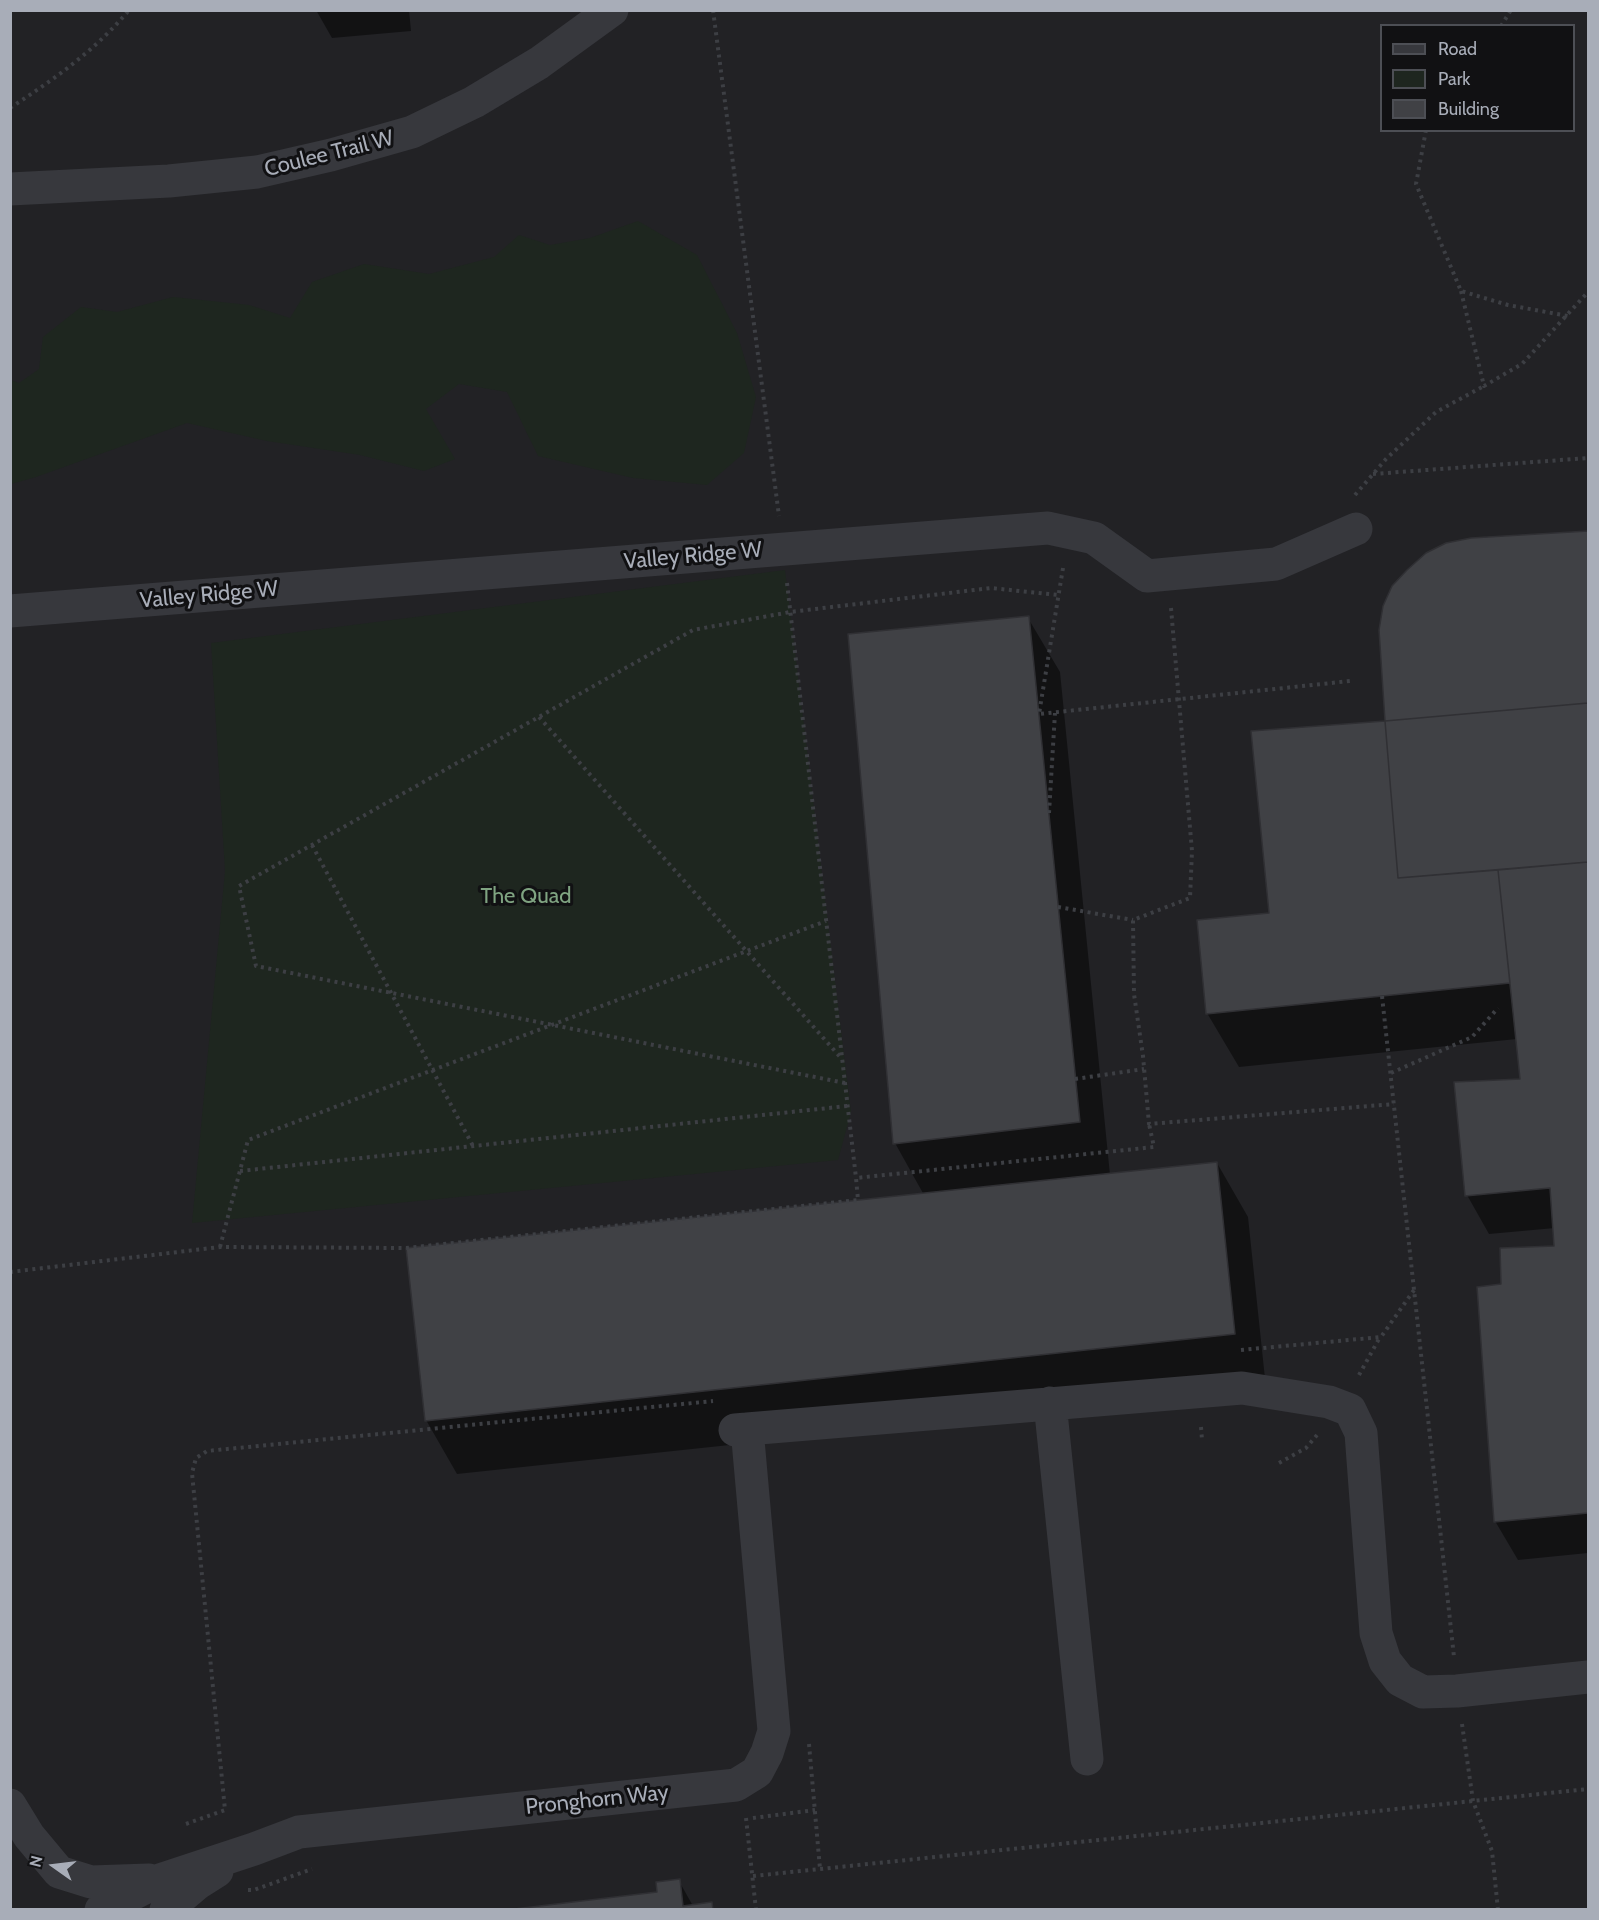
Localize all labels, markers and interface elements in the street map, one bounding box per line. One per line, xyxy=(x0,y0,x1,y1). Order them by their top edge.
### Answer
legend xyxy=(1380,24,1575,132)
text: Road xyxy=(1438,38,1477,60)
text: Park xyxy=(1438,68,1470,90)
text: Building xyxy=(1438,98,1499,120)
street label: Coulee Trail W xyxy=(262,125,396,183)
street label: Valley Ridge W xyxy=(623,537,763,575)
street label: Valley Ridge W xyxy=(139,576,279,614)
park label: The Quad xyxy=(481,884,571,910)
street label: Pronghorn Way xyxy=(524,1779,670,1821)
north arrow xyxy=(24,1836,84,1896)
text: N xyxy=(25,1854,47,1869)

